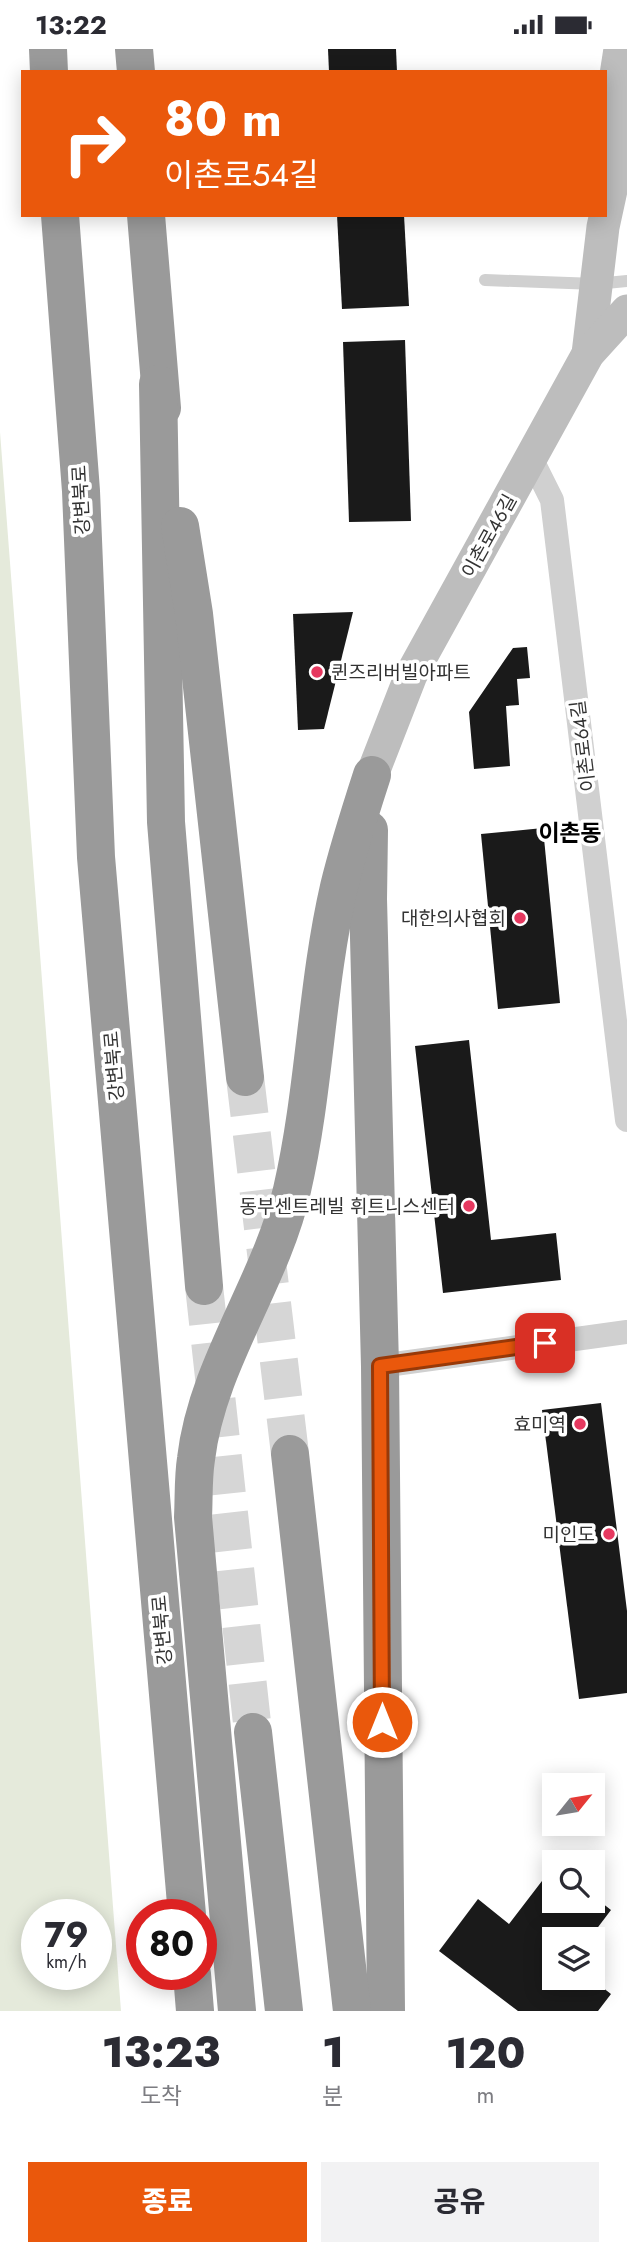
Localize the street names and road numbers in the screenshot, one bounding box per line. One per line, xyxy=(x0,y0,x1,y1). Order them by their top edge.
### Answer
street label: 강변북로 xyxy=(66,464,96,536)
street label: 이촌로46길 xyxy=(455,489,523,583)
street label: 이촌로64길 xyxy=(564,699,602,793)
street label: 강변북로 xyxy=(98,1030,130,1102)
street label: 강변북로 xyxy=(146,1594,178,1666)

